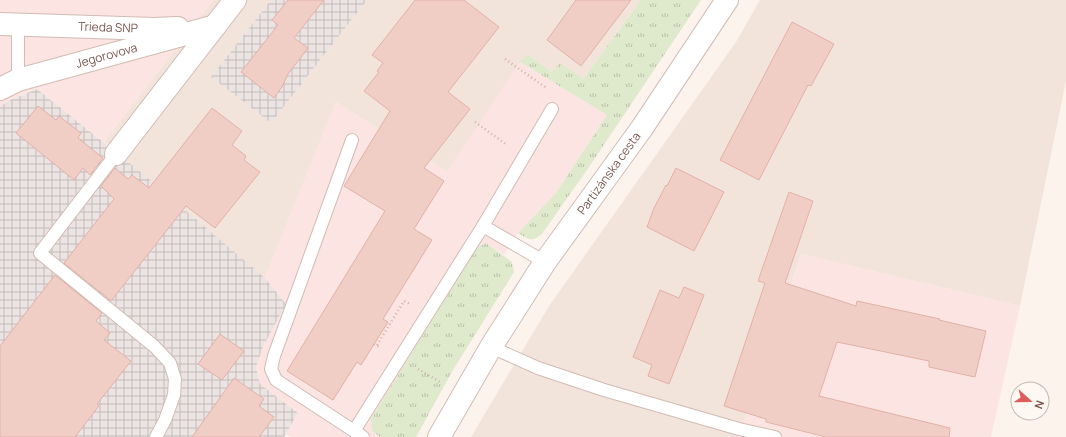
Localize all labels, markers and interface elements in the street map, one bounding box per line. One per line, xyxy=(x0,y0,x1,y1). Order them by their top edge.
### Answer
street label: Trieda SNP xyxy=(78,18,138,36)
street label: Jegorovova xyxy=(74,39,139,72)
street label: Partizánska cesta xyxy=(573,128,644,218)
north arrow xyxy=(1010,381,1050,421)
text: N xyxy=(1031,398,1048,411)

